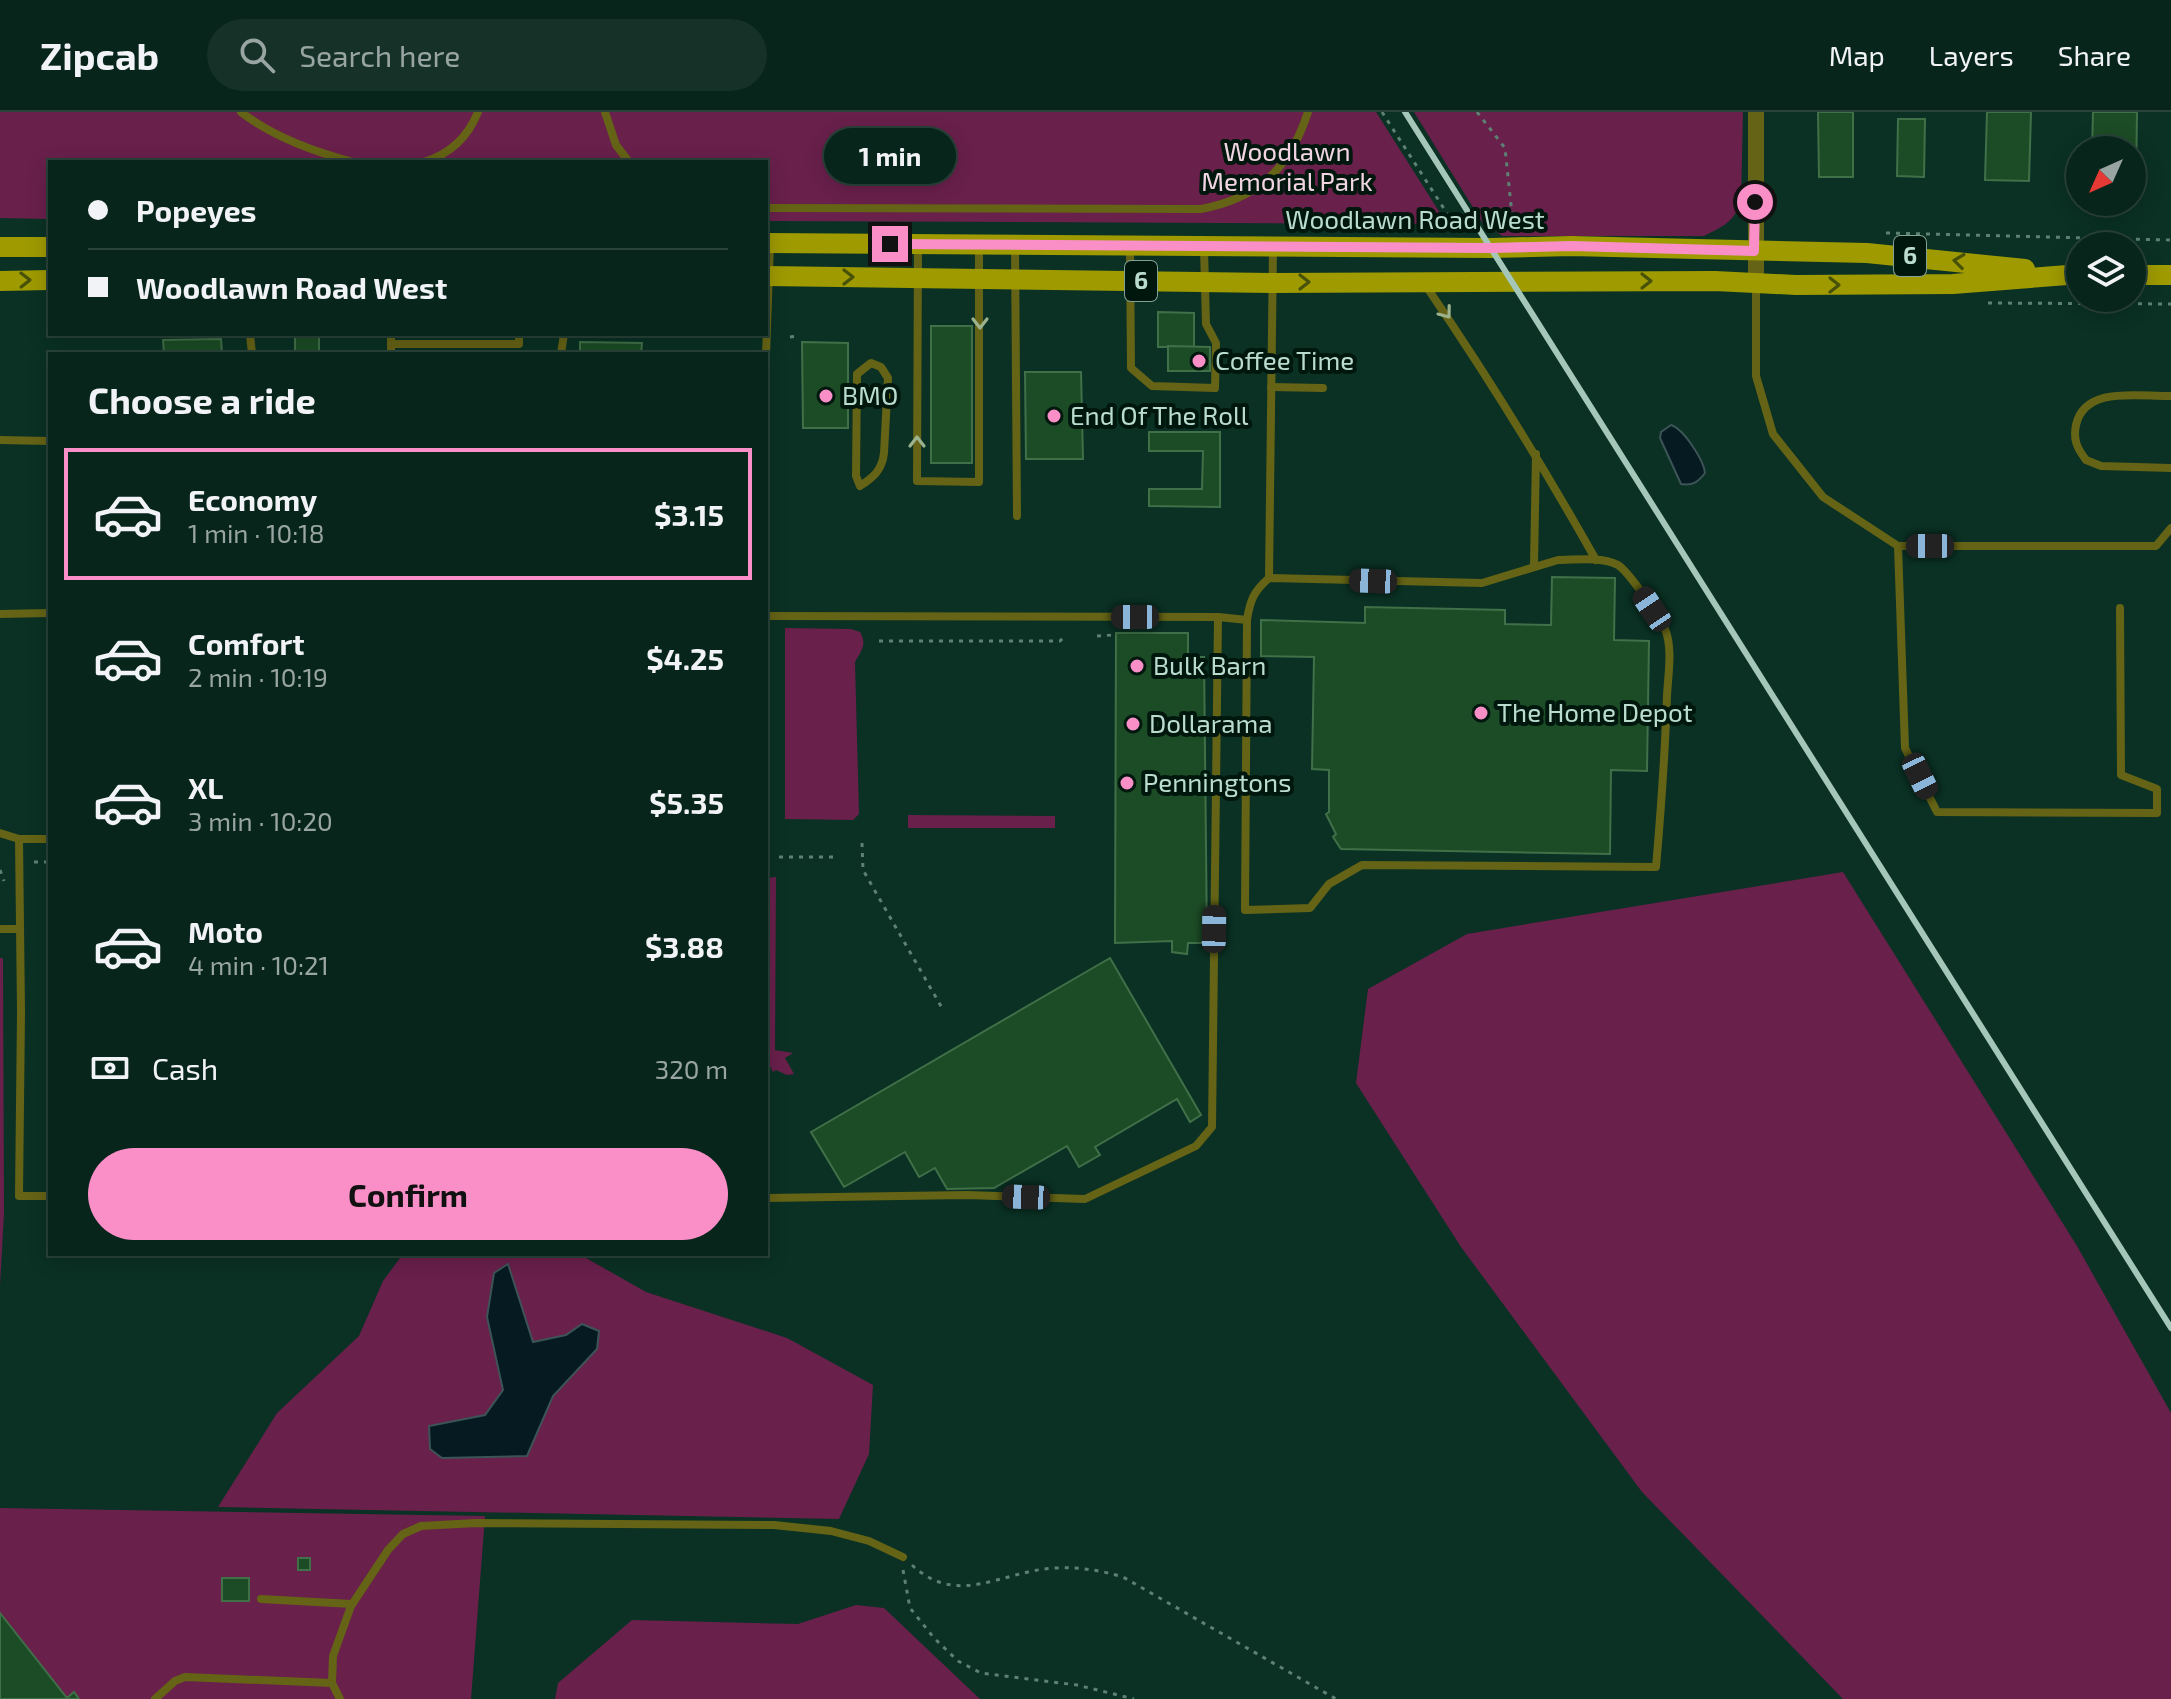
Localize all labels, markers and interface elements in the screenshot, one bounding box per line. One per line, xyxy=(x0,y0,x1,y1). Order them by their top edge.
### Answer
search box xyxy=(207,19,767,91)
text: Zipcab xyxy=(40,32,159,78)
icon: search xyxy=(235,33,279,77)
text: Search here xyxy=(299,37,460,73)
text: Map xyxy=(1829,38,1885,72)
text: Layers xyxy=(1929,38,2014,72)
text: Share xyxy=(2058,38,2131,72)
callout: 1 min xyxy=(824,128,956,184)
park label: Woodlawn Memorial Park xyxy=(1201,135,1373,196)
north arrow xyxy=(2066,136,2146,216)
map controls xyxy=(2066,136,2146,312)
text: 1 min xyxy=(859,140,921,171)
route start xyxy=(1737,184,1773,220)
text: Popeyes xyxy=(136,192,256,228)
street label: Woodlawn Road West xyxy=(1285,203,1545,234)
route end xyxy=(872,226,908,262)
button: layers xyxy=(2066,232,2146,312)
road number: 6 xyxy=(1894,236,1926,276)
one-way arrow xyxy=(1952,252,1965,269)
road number: 6 xyxy=(1125,261,1157,301)
one-way arrow xyxy=(842,268,855,285)
text: Woodlawn Road West xyxy=(136,269,447,305)
one-way arrow xyxy=(19,272,32,289)
one-way arrow xyxy=(1640,272,1653,290)
one-way arrow xyxy=(1298,273,1311,291)
one-way arrow xyxy=(1828,276,1841,294)
one-way arrow xyxy=(1436,304,1450,319)
one-way arrow xyxy=(971,317,989,330)
place label: Coffee Time xyxy=(1215,344,1354,375)
marker: Coffee Time xyxy=(1190,352,1208,370)
text: Choose a ride xyxy=(88,378,316,421)
place label: BMO xyxy=(842,379,898,410)
marker: BMO xyxy=(817,387,835,405)
place label: End Of The Roll xyxy=(1070,399,1249,430)
marker: End Of The Roll xyxy=(1045,407,1063,425)
one-way arrow xyxy=(908,435,926,448)
icon: car xyxy=(92,478,164,550)
text: Economy xyxy=(188,481,317,517)
text: $3.15 xyxy=(654,496,724,532)
text: 1 min · 10:18 xyxy=(188,517,325,548)
car xyxy=(1906,534,1954,558)
car xyxy=(1349,568,1397,594)
car xyxy=(1629,582,1675,636)
car xyxy=(1111,605,1159,629)
icon: car xyxy=(92,622,164,694)
text: Comfort xyxy=(188,625,305,661)
text: $4.25 xyxy=(646,640,724,676)
place label: Bulk Barn xyxy=(1153,649,1266,680)
marker: Bulk Barn xyxy=(1128,657,1146,675)
text: 2 min · 10:19 xyxy=(188,661,328,692)
place label: The Home Depot xyxy=(1497,696,1693,727)
marker: The Home Depot xyxy=(1472,704,1490,722)
place label: Dollarama xyxy=(1149,707,1273,738)
marker: Dollarama xyxy=(1124,715,1142,733)
car xyxy=(1899,749,1941,803)
icon: car xyxy=(92,766,164,838)
place label: Penningtons xyxy=(1143,766,1291,797)
text: XL xyxy=(188,769,223,805)
marker: Penningtons xyxy=(1118,774,1136,792)
text: $5.35 xyxy=(649,784,724,820)
text: 3 min · 10:20 xyxy=(188,805,333,836)
car xyxy=(1202,905,1226,953)
icon: car xyxy=(92,910,164,982)
text: Moto xyxy=(188,913,263,949)
text: $3.88 xyxy=(645,928,724,964)
text: 4 min · 10:21 xyxy=(188,949,329,980)
icon: cash xyxy=(88,1046,132,1090)
text: Cash xyxy=(152,1050,218,1086)
text: 320 m xyxy=(655,1053,728,1084)
button: Confirm xyxy=(88,1148,728,1240)
car xyxy=(1002,1184,1050,1210)

